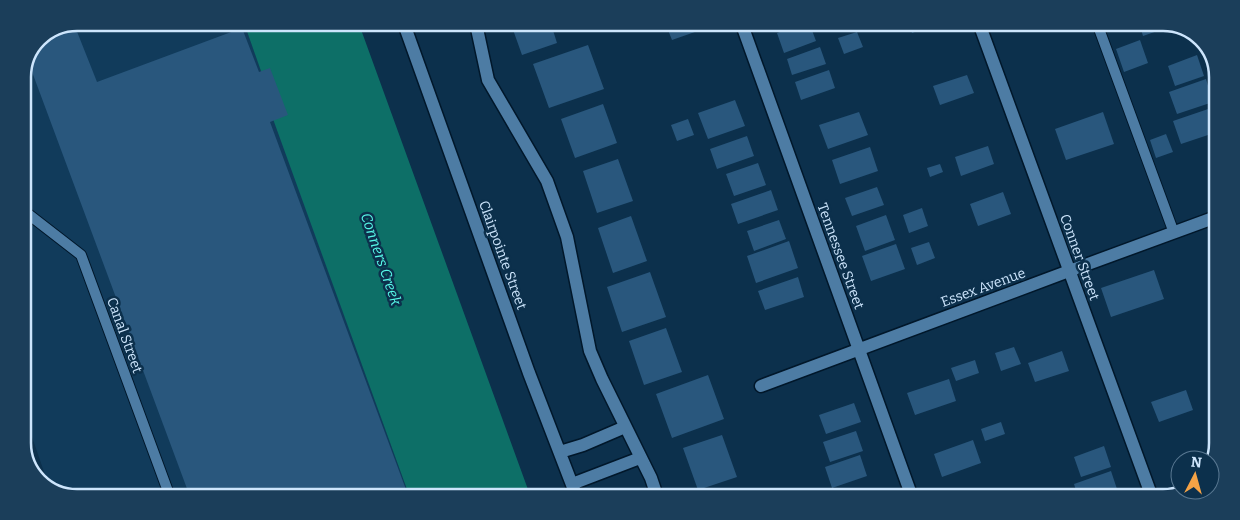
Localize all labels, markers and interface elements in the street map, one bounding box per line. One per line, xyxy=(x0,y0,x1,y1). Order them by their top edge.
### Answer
street label: Clairpointe Street xyxy=(475,198,530,312)
street label: Tennessee Street xyxy=(813,201,868,311)
water label: Conners Creek xyxy=(357,210,406,308)
street label: Conner Street xyxy=(1056,212,1103,303)
street label: Essex Avenue xyxy=(939,264,1028,311)
street label: Canal Street xyxy=(103,295,146,375)
north arrow xyxy=(1170,450,1220,500)
text: N xyxy=(1190,454,1203,472)

